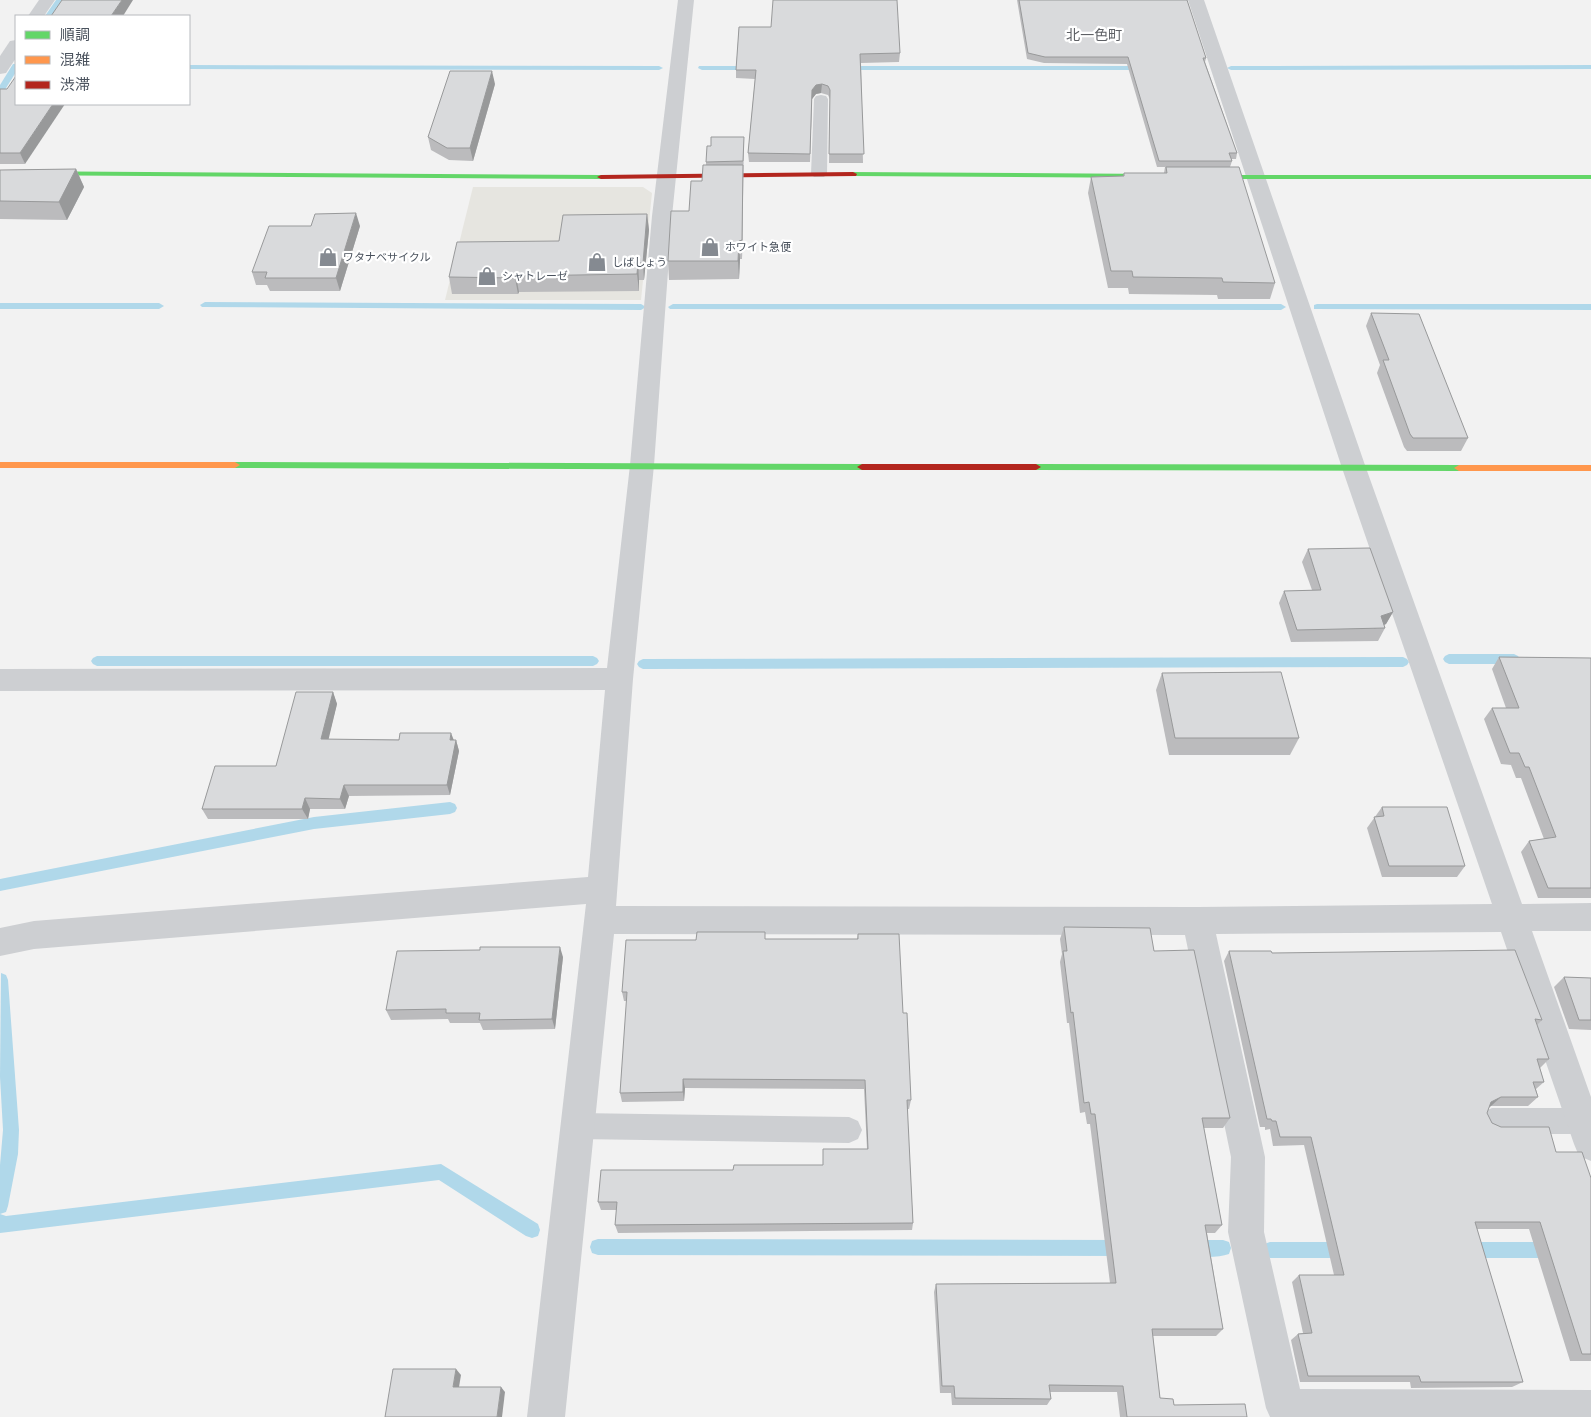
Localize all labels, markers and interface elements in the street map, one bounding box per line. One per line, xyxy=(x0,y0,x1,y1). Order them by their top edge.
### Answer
legend xyxy=(15,15,190,105)
text: 順調 xyxy=(60,26,90,44)
district label: 北一色町 xyxy=(1066,27,1122,43)
text: 混雑 xyxy=(60,51,90,69)
text: 渋滞 xyxy=(60,76,90,94)
shop icon: ホワイト急便 xyxy=(699,236,721,258)
place label: ホワイト急便 xyxy=(725,241,792,254)
shop icon: ワタナベサイクル xyxy=(317,246,339,268)
place label: ワタナベサイクル xyxy=(343,251,430,264)
shop icon: しばしょう xyxy=(586,251,608,273)
place label: しばしょう xyxy=(612,256,667,269)
shop icon: シャトレーゼ xyxy=(476,265,498,287)
place label: シャトレーゼ xyxy=(502,270,568,283)

